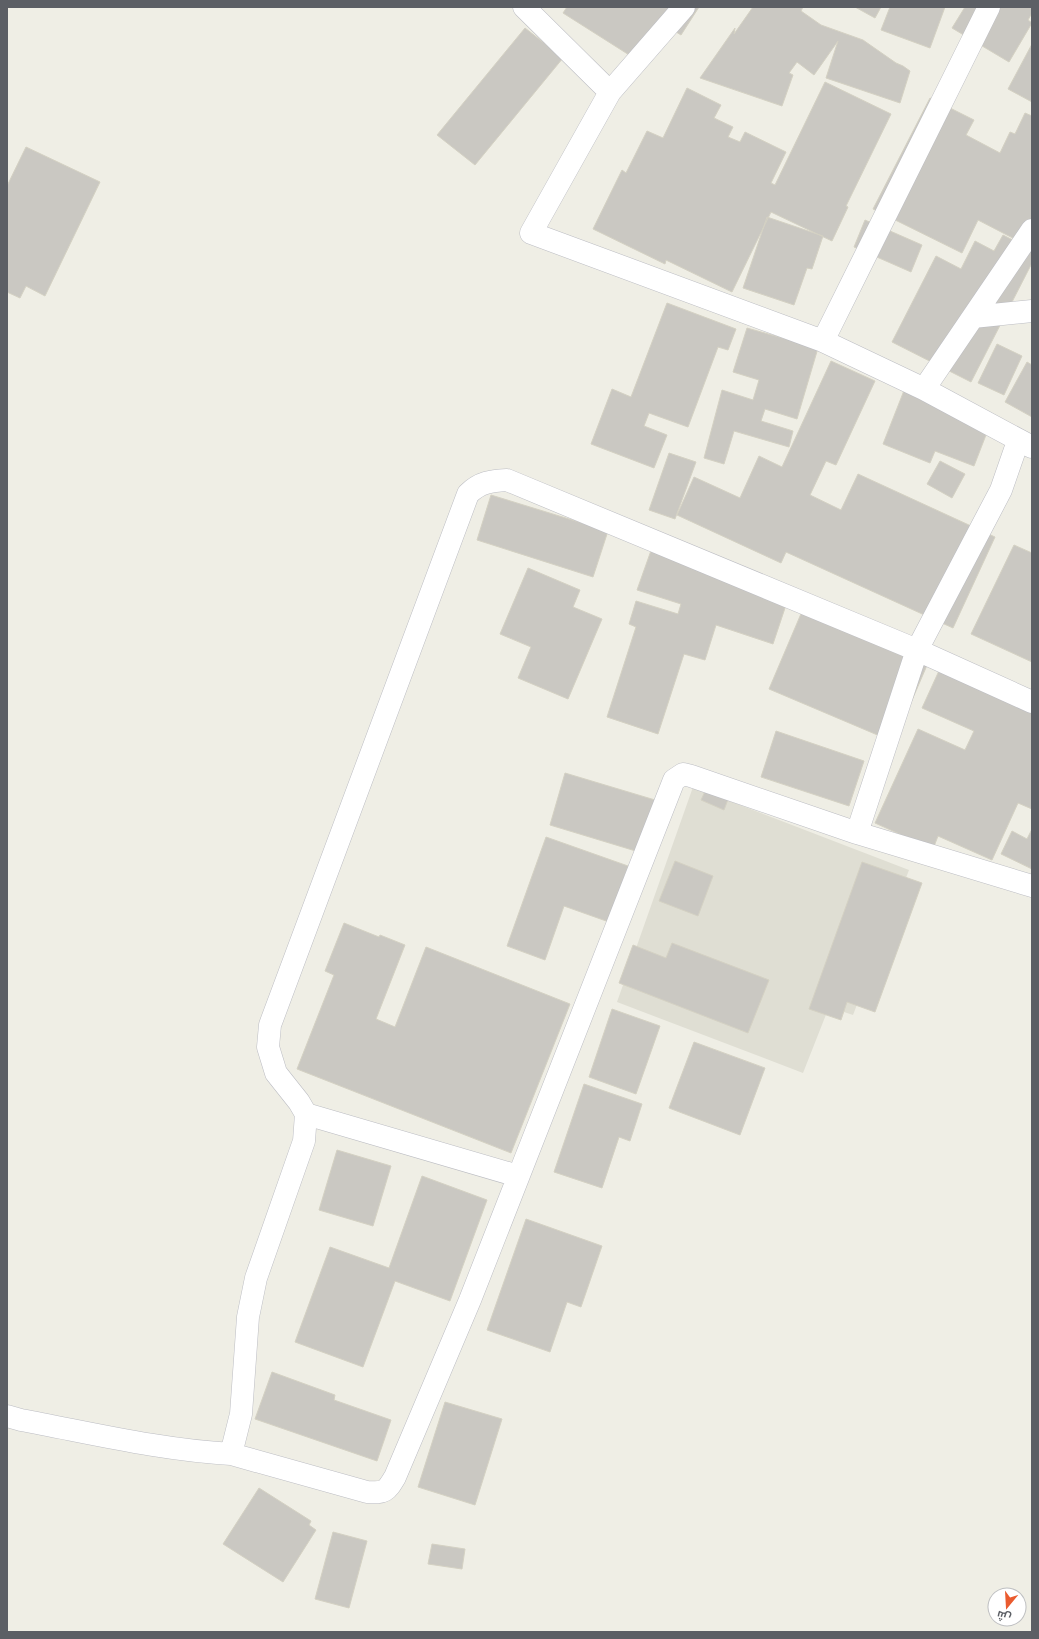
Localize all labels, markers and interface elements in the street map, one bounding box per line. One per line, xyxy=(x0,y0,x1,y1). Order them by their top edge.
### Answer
north arrow xyxy=(987,1587,1027,1627)
text: ش xyxy=(995,1608,1013,1624)

